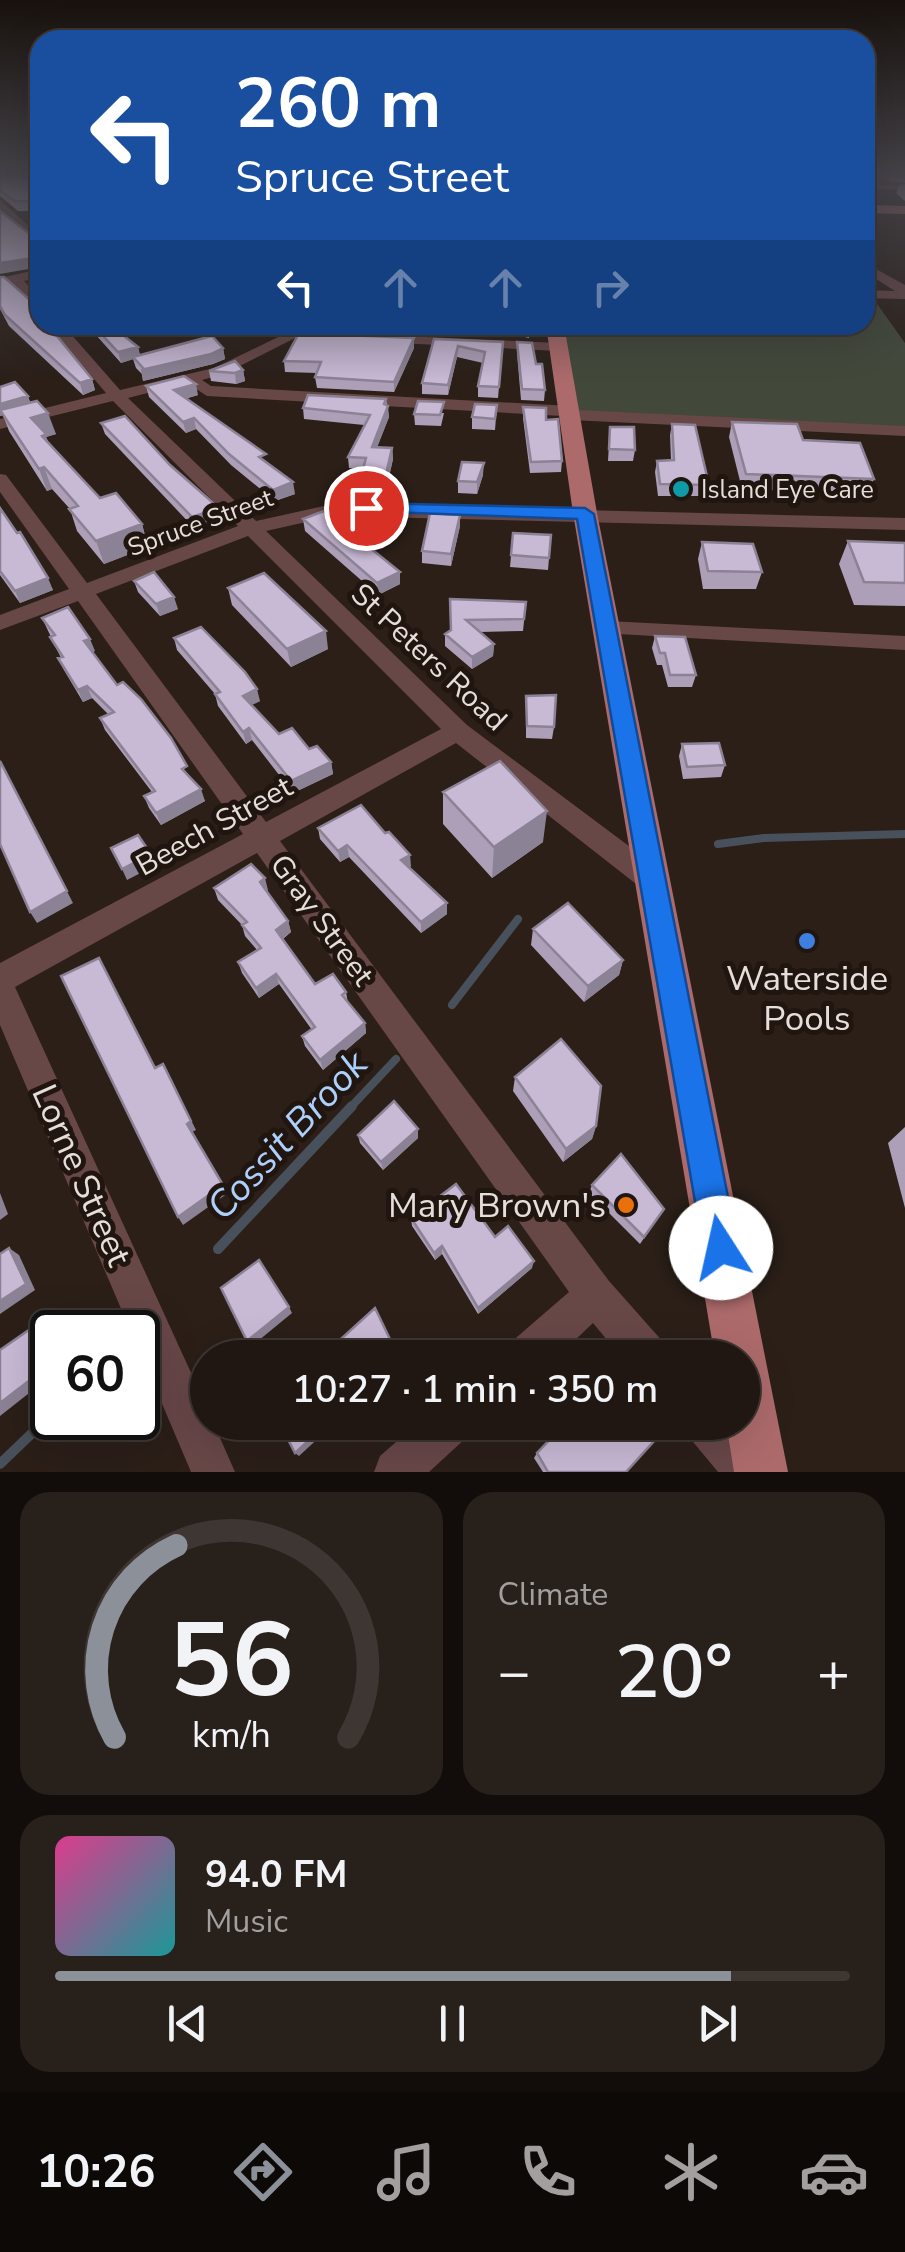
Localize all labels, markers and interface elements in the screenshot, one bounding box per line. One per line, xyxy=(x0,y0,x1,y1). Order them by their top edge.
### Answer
text: 260 m xyxy=(235,56,441,152)
icon: left xyxy=(70,70,200,200)
text: Spruce Street xyxy=(235,147,509,208)
icon: left xyxy=(268,260,323,315)
icon: ahead xyxy=(373,260,428,315)
icon: ahead xyxy=(478,260,533,315)
icon: right xyxy=(583,260,638,315)
pin xyxy=(324,466,409,551)
place label: Island Eye Care xyxy=(701,473,874,507)
marker: Island Eye Care xyxy=(670,478,692,500)
street label: Spruce Street xyxy=(123,481,278,565)
icon: arrive xyxy=(339,481,394,536)
street label: St Peters Road xyxy=(342,574,516,740)
street label: Beech Street xyxy=(129,766,300,886)
street label: Gray Street xyxy=(260,846,383,995)
marker: Waterside Pools xyxy=(796,930,818,952)
place label: Waterside Pools xyxy=(726,955,888,1042)
water label: Cossit Brook xyxy=(196,1039,380,1231)
street label: Lorne Street xyxy=(21,1077,143,1274)
place label: Mary Brown's xyxy=(388,1182,606,1229)
marker: Mary Brown's xyxy=(615,1194,637,1216)
position arrow xyxy=(669,1196,773,1300)
speed limit sign: 60 xyxy=(30,1310,160,1440)
text: 10:27 · 1 min · 350 m xyxy=(292,1364,658,1415)
text: Climate xyxy=(498,1573,608,1616)
text: 56 xyxy=(169,1590,294,1732)
text: 20° xyxy=(615,1621,733,1723)
text: − xyxy=(498,1635,531,1710)
text: + xyxy=(817,1635,850,1710)
text: km/h xyxy=(192,1711,271,1760)
text: 94.0 FM xyxy=(205,1849,347,1900)
text: Music xyxy=(205,1900,288,1943)
icon: previous xyxy=(160,1996,215,2051)
icon: pause xyxy=(425,1996,480,2051)
icon: next xyxy=(690,1996,745,2051)
icon: directions xyxy=(228,2137,298,2207)
icon: music xyxy=(371,2137,441,2207)
icon: phone xyxy=(513,2137,583,2207)
icon: climate xyxy=(656,2137,726,2207)
icon: car xyxy=(799,2137,869,2207)
text: 10:26 xyxy=(36,2142,155,2203)

